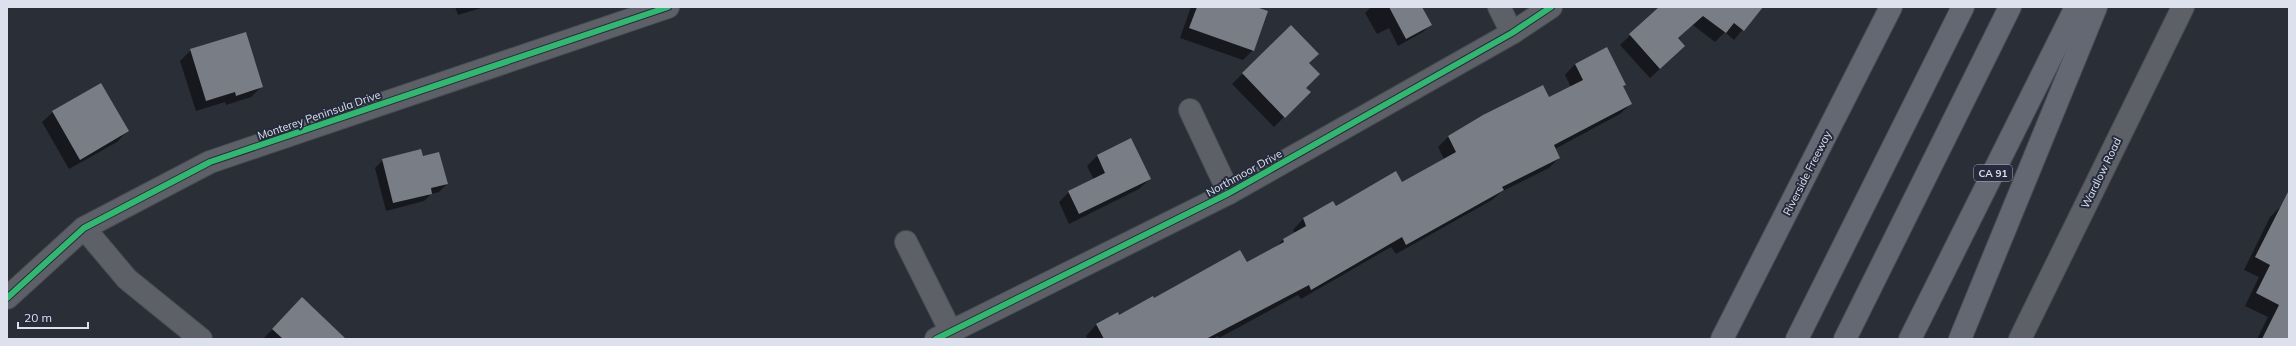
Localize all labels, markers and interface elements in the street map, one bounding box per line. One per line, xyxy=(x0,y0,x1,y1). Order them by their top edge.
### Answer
street label: Monterey Peninsula Drive xyxy=(256,87,382,143)
street label: Riverside Freeway xyxy=(1780,128,1834,218)
street label: Wardlow Road xyxy=(2078,135,2124,211)
street label: Northmoor Drive xyxy=(1204,146,1284,200)
road number: CA 91 xyxy=(1974,165,2012,181)
scale bar xyxy=(18,304,88,330)
text: 20 m xyxy=(24,310,52,325)

